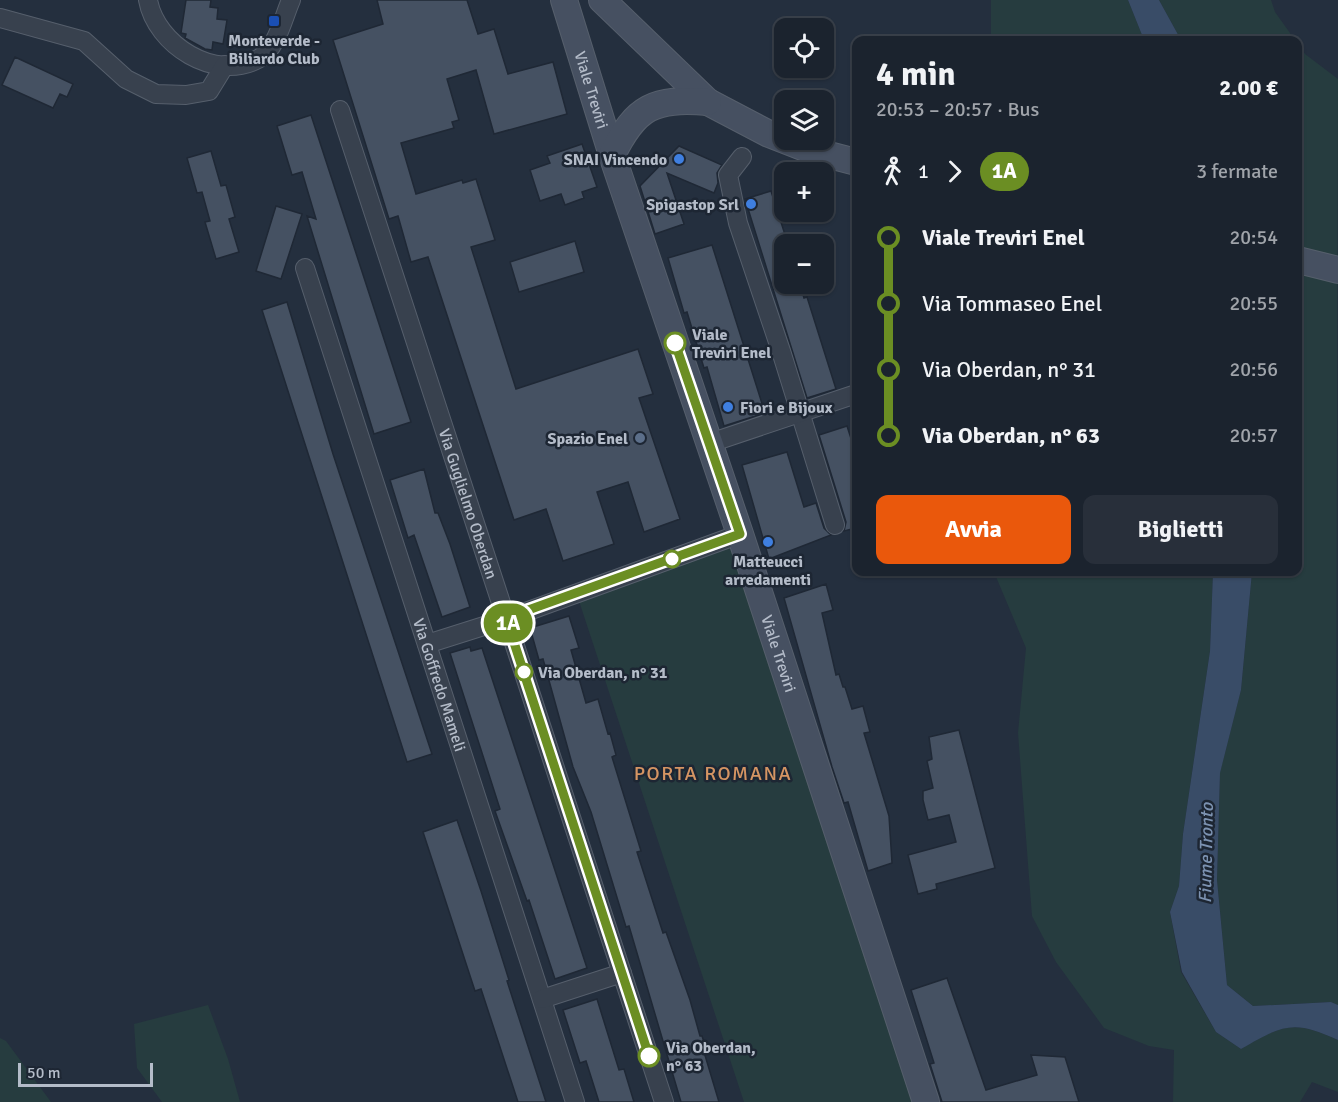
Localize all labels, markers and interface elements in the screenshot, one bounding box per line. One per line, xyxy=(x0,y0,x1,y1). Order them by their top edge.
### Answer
marker: Monteverde - Biliardo Club xyxy=(267,14,281,28)
map controls xyxy=(774,18,834,294)
button: locate xyxy=(774,18,834,78)
place label: Monteverde - Biliardo Club xyxy=(228,31,320,69)
street label: Viale Treviri xyxy=(569,49,612,131)
text: 4 min xyxy=(876,54,956,95)
text: 2.00 € xyxy=(1219,74,1278,101)
button: layers xyxy=(774,90,834,150)
text: 20:53 – 20:57 · Bus xyxy=(876,97,1039,122)
place label: SNAI Vincendo xyxy=(564,150,667,170)
marker: SNAI Vincendo xyxy=(672,152,686,166)
icon: walk xyxy=(876,155,909,188)
icon: forward xyxy=(938,155,971,188)
text: 1A xyxy=(992,158,1017,184)
text: 1 xyxy=(918,159,929,184)
text: 3 fermate xyxy=(1196,159,1278,184)
button: + xyxy=(774,162,834,222)
place label: Spigastop Srl xyxy=(646,195,739,215)
marker: Spigastop Srl xyxy=(744,197,758,211)
text: Viale Treviri Enel xyxy=(922,224,1085,251)
text: 20:54 xyxy=(1229,225,1278,250)
button: − xyxy=(774,234,834,294)
text: Via Tommaseo Enel xyxy=(922,290,1102,317)
text: 20:55 xyxy=(1229,291,1278,316)
place label: Viale Treviri Enel xyxy=(692,325,771,363)
marker: Viale Treviri Enel xyxy=(664,332,686,354)
text: Via Oberdan, n° 31 xyxy=(922,356,1096,383)
text: 20:56 xyxy=(1229,357,1278,382)
place label: Fiori e Bijoux xyxy=(740,398,833,418)
marker: Fiori e Bijoux xyxy=(721,400,735,414)
text: Via Oberdan, n° 63 xyxy=(922,422,1100,449)
text: 20:57 xyxy=(1229,423,1278,448)
street label: Via Guglielmo Oberdan xyxy=(434,426,501,582)
place label: Spazio Enel xyxy=(548,429,628,449)
marker: Spazio Enel xyxy=(633,431,647,445)
button: Avvia xyxy=(876,495,1071,564)
button: Biglietti xyxy=(1083,495,1278,564)
marker: Matteucci arredamenti xyxy=(761,535,775,549)
unlabelled marker xyxy=(663,550,681,568)
place label: Matteucci arredamenti xyxy=(725,552,811,590)
line badge: 1A xyxy=(481,604,535,642)
text: 1A xyxy=(496,610,520,636)
street label: Viale Treviri xyxy=(756,613,800,695)
street label: Via Goffredo Mameli xyxy=(408,616,470,754)
marker: Via Oberdan, n° 31 xyxy=(515,663,533,681)
place label: Via Oberdan, n° 31 xyxy=(538,663,668,683)
district label: PORTA ROMANA xyxy=(634,761,792,786)
water label: Fiume Tronto xyxy=(1194,801,1218,903)
place label: Via Oberdan, n° 63 xyxy=(666,1038,756,1076)
marker: Via Oberdan, n° 63 xyxy=(638,1045,660,1067)
scale bar xyxy=(18,1060,153,1088)
text: 50 m xyxy=(27,1063,61,1083)

